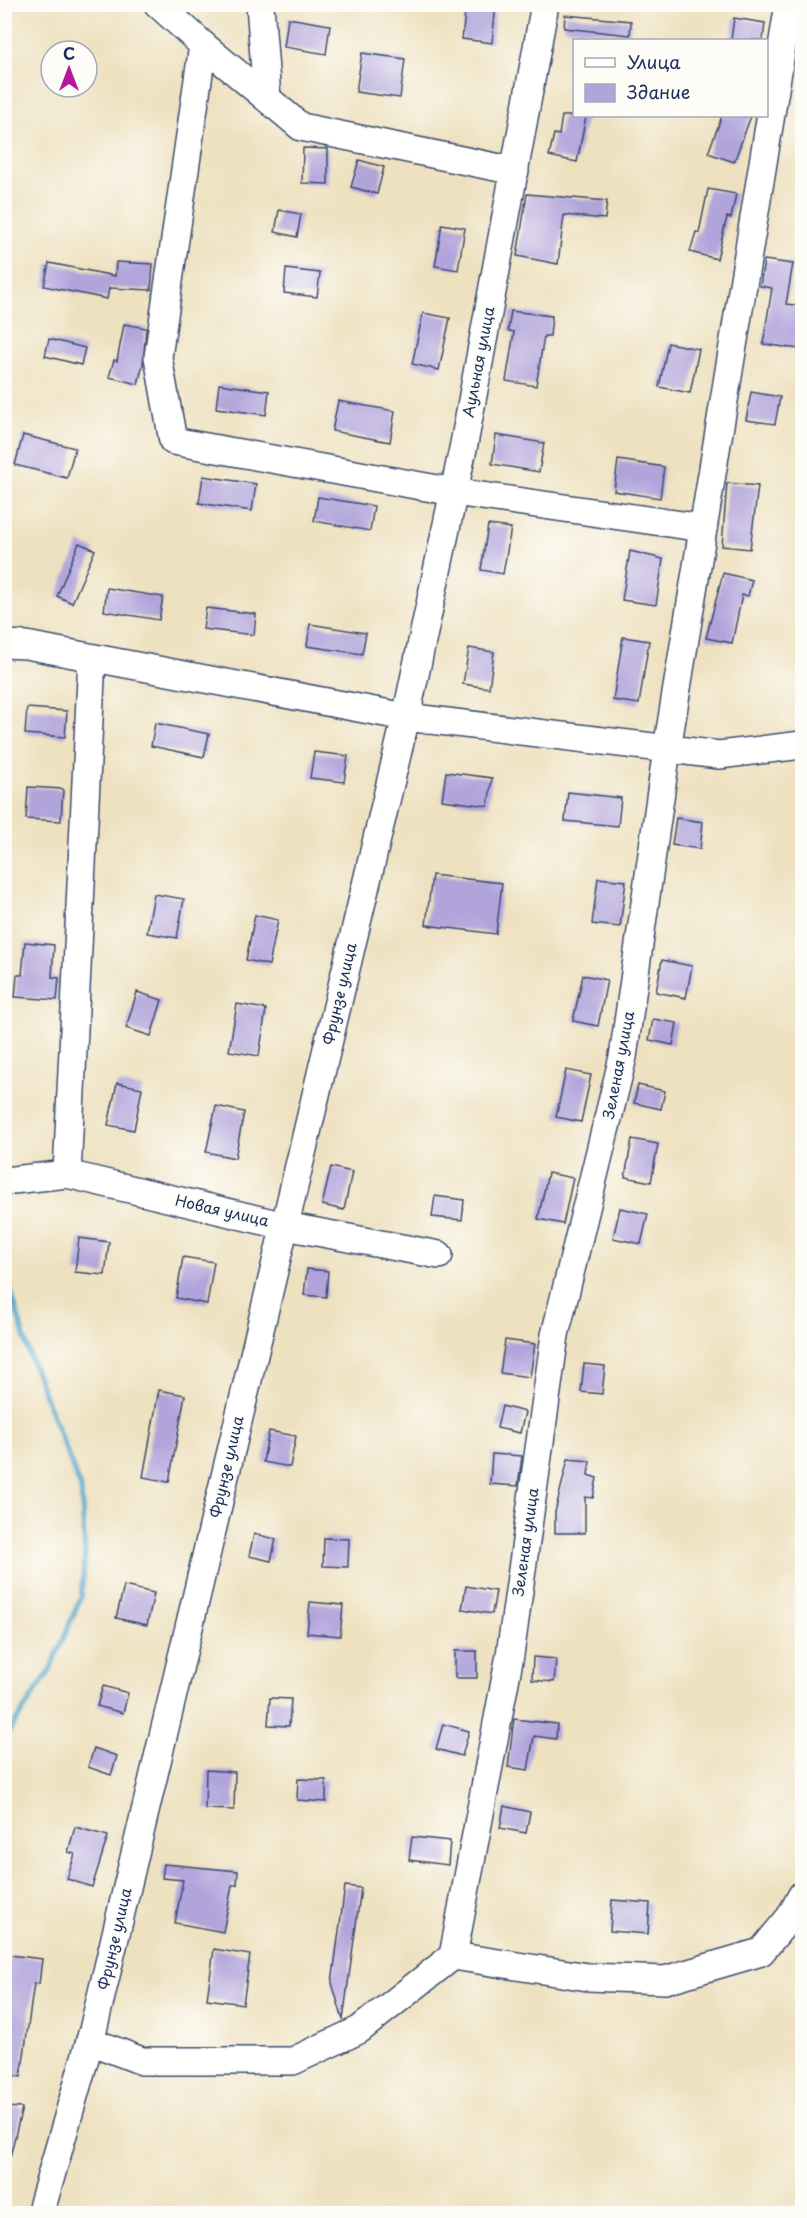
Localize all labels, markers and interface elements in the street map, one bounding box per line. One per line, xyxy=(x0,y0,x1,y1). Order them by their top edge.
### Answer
north arrow xyxy=(39,39,99,99)
legend xyxy=(573,39,768,117)
text: С xyxy=(63,41,75,65)
text: Улица xyxy=(627,48,681,75)
text: Здание xyxy=(627,78,690,105)
street label: Аульная улица xyxy=(455,304,500,419)
street label: Фрунзе улица xyxy=(316,940,362,1047)
street label: Зеленая улица xyxy=(596,1008,639,1121)
street label: Новая улица xyxy=(173,1188,272,1232)
street label: Фрунзе улица xyxy=(203,1413,249,1520)
street label: Зеленая улица xyxy=(506,1485,544,1598)
street label: Фрунзе улица xyxy=(91,1885,137,1992)

